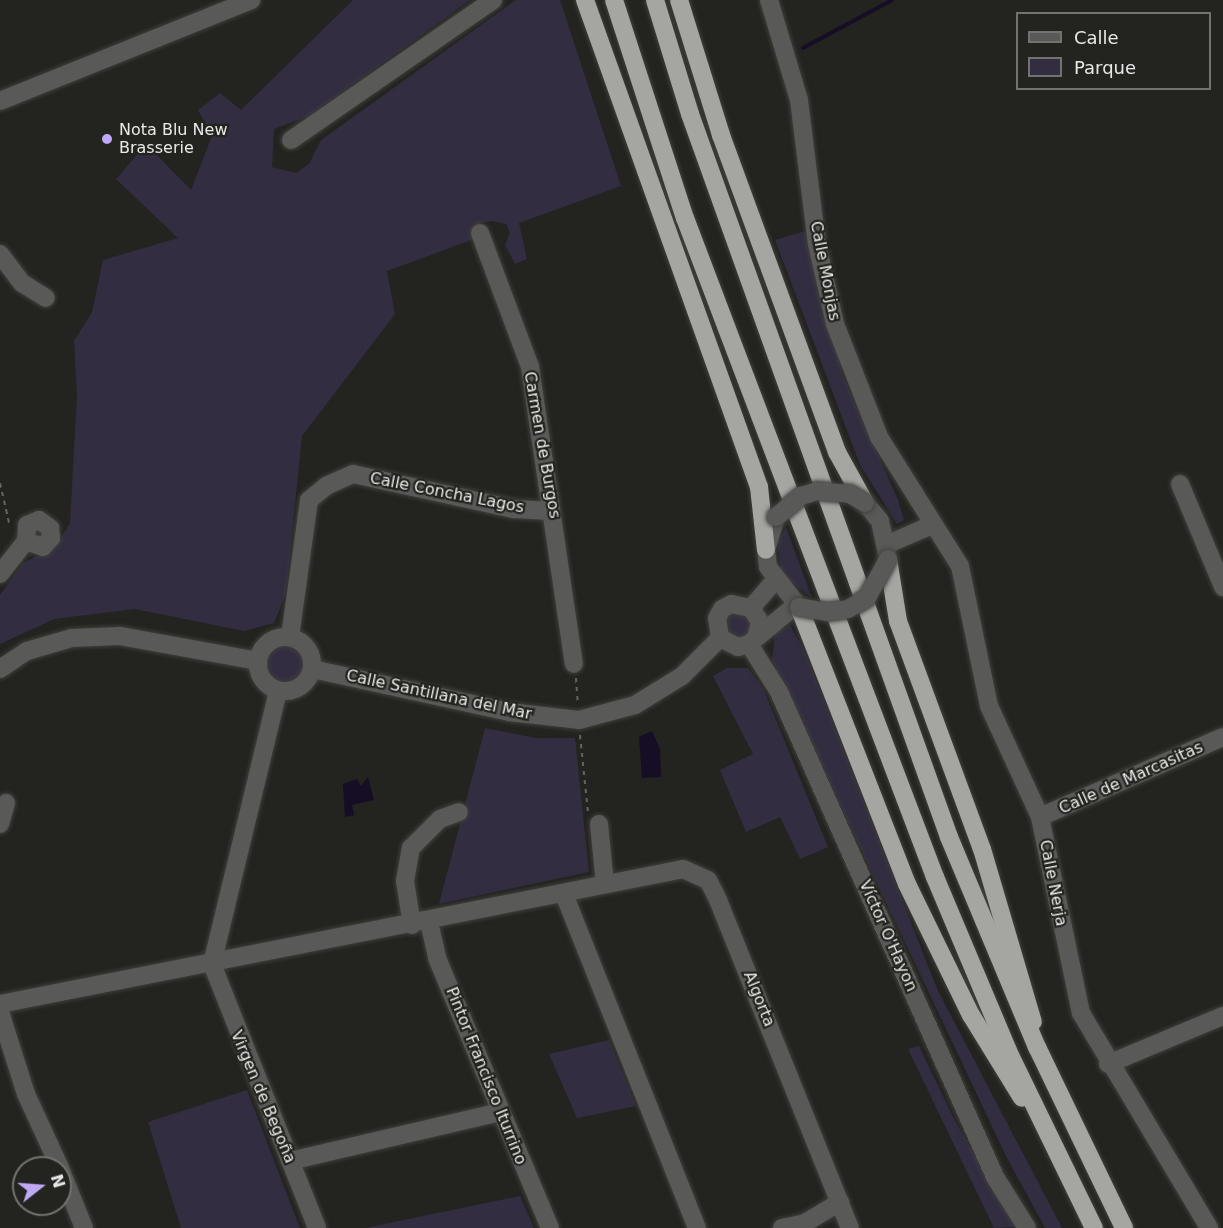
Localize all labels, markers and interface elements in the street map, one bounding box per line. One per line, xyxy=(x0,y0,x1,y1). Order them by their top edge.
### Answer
legend xyxy=(1016,12,1211,90)
text: Calle xyxy=(1074,27,1119,48)
text: Parque xyxy=(1074,57,1136,78)
place label: Nota Blu New Brasserie xyxy=(119,120,227,158)
marker: Nota Blu New Brasserie xyxy=(100,132,114,146)
street label: Calle Monjas xyxy=(806,220,844,322)
street label: Carmen de Burgos xyxy=(520,370,564,520)
street label: Calle Concha Lagos xyxy=(368,469,526,517)
street label: Calle Santillana del Mar xyxy=(345,666,533,724)
street label: Calle de Marcasitas xyxy=(1056,738,1206,818)
street label: Calle Nerja xyxy=(1035,838,1071,928)
street label: Víctor O'Hayon xyxy=(855,877,921,995)
street label: Algorta xyxy=(739,969,779,1029)
street label: Pintor Francisco Iturrino xyxy=(442,984,530,1168)
street label: Virgen de Begoña xyxy=(226,1028,300,1166)
north arrow xyxy=(12,1156,72,1216)
text: N xyxy=(47,1172,69,1190)

